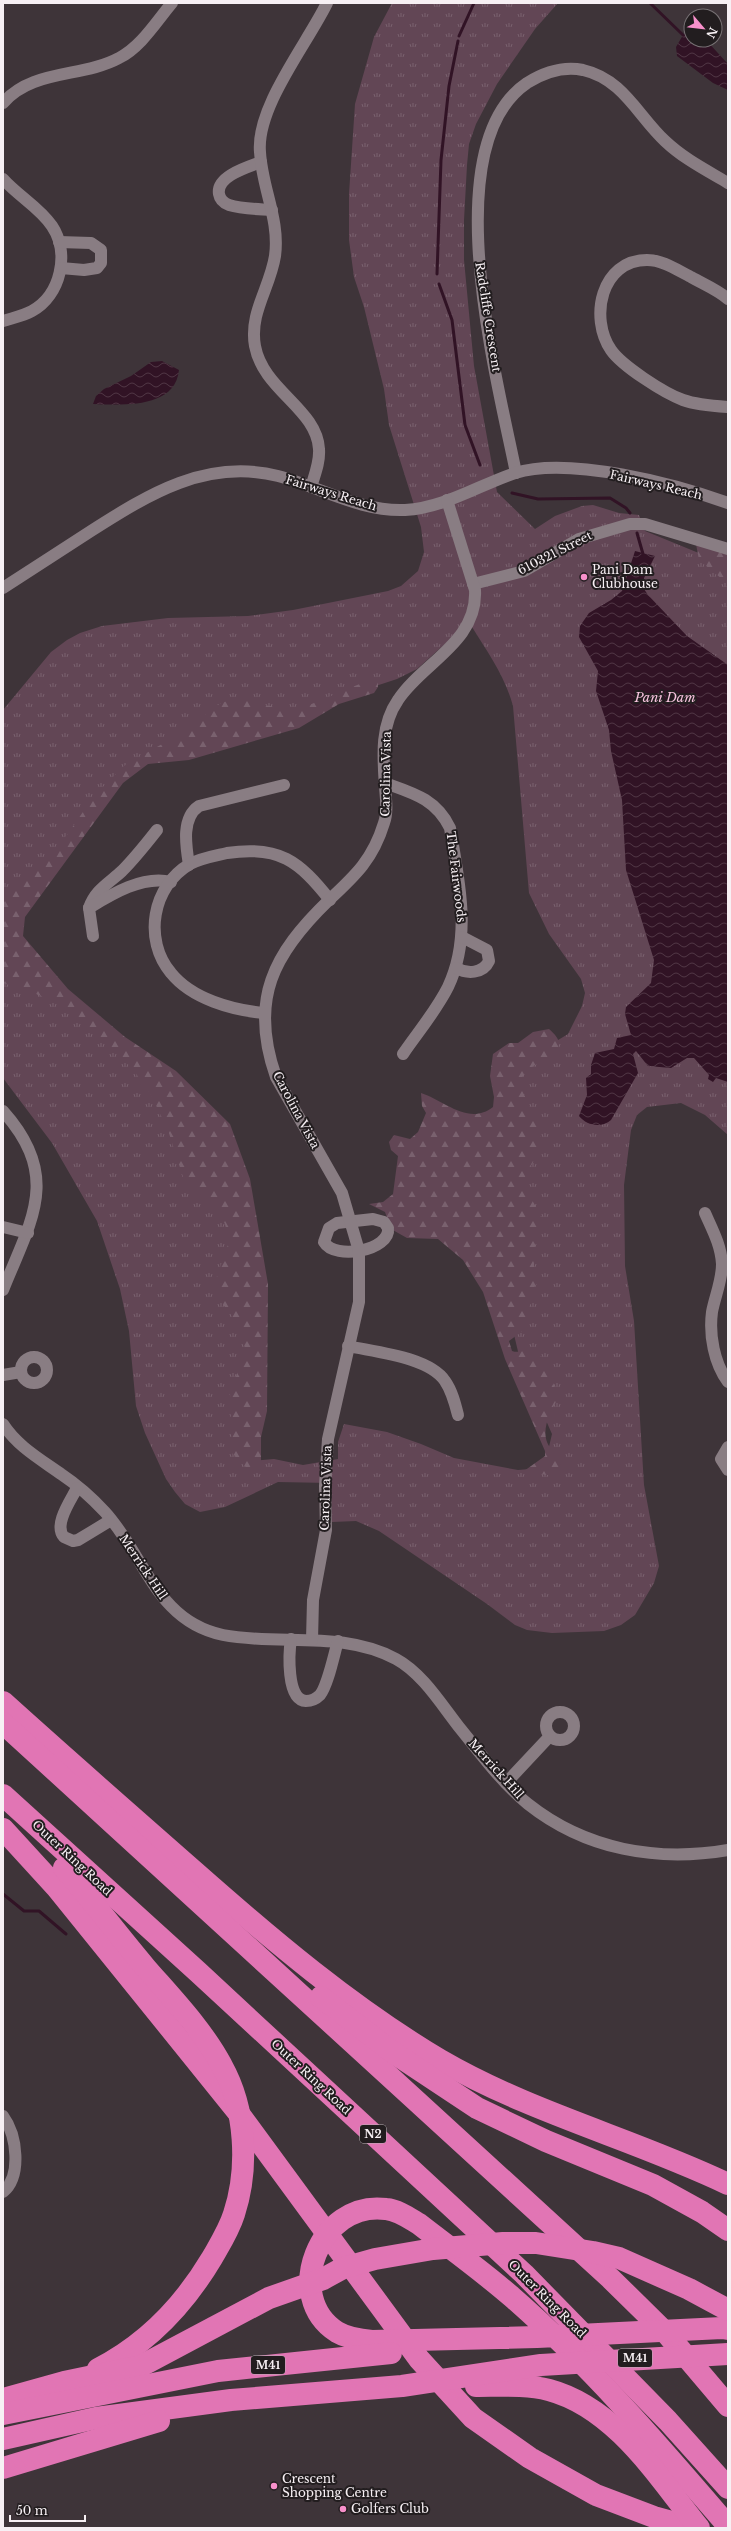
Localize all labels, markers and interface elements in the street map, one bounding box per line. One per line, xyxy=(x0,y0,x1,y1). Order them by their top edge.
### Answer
north arrow xyxy=(683,8,723,48)
text: N xyxy=(703,25,720,41)
street label: Radcliffe Crescent xyxy=(472,261,505,373)
street label: Fairways Reach xyxy=(608,467,704,502)
street label: Fairways Reach xyxy=(284,472,379,514)
street label: 610321 Street xyxy=(515,527,595,578)
place label: Pani Dam Clubhouse xyxy=(592,562,658,591)
marker: Pani Dam Clubhouse xyxy=(579,572,589,582)
water label: Pani Dam xyxy=(633,689,696,706)
street label: Carolina Vista xyxy=(377,731,394,817)
street label: The Fairwoods xyxy=(443,831,470,923)
street label: Carolina Vista xyxy=(270,1069,323,1151)
street label: Carolina Vista xyxy=(317,1445,334,1531)
street label: Merrick Hill xyxy=(116,1531,171,1602)
street label: Merrick Hill xyxy=(466,1736,527,1802)
street label: Outer Ring Road xyxy=(29,1817,115,1899)
street label: Outer Ring Road xyxy=(268,2036,354,2118)
road number: N2 xyxy=(360,2125,386,2143)
street label: Outer Ring Road xyxy=(505,2257,589,2341)
road number: M41 xyxy=(618,2349,652,2367)
road number: M41 xyxy=(251,2356,285,2374)
place label: Crescent Shopping Centre xyxy=(282,2471,387,2500)
marker: Crescent Shopping Centre xyxy=(269,2481,279,2491)
scale bar xyxy=(10,2497,85,2523)
place label: Golfers Club xyxy=(351,2501,429,2516)
text: 50 m xyxy=(16,2503,48,2518)
marker: Golfers Club xyxy=(338,2504,348,2514)

